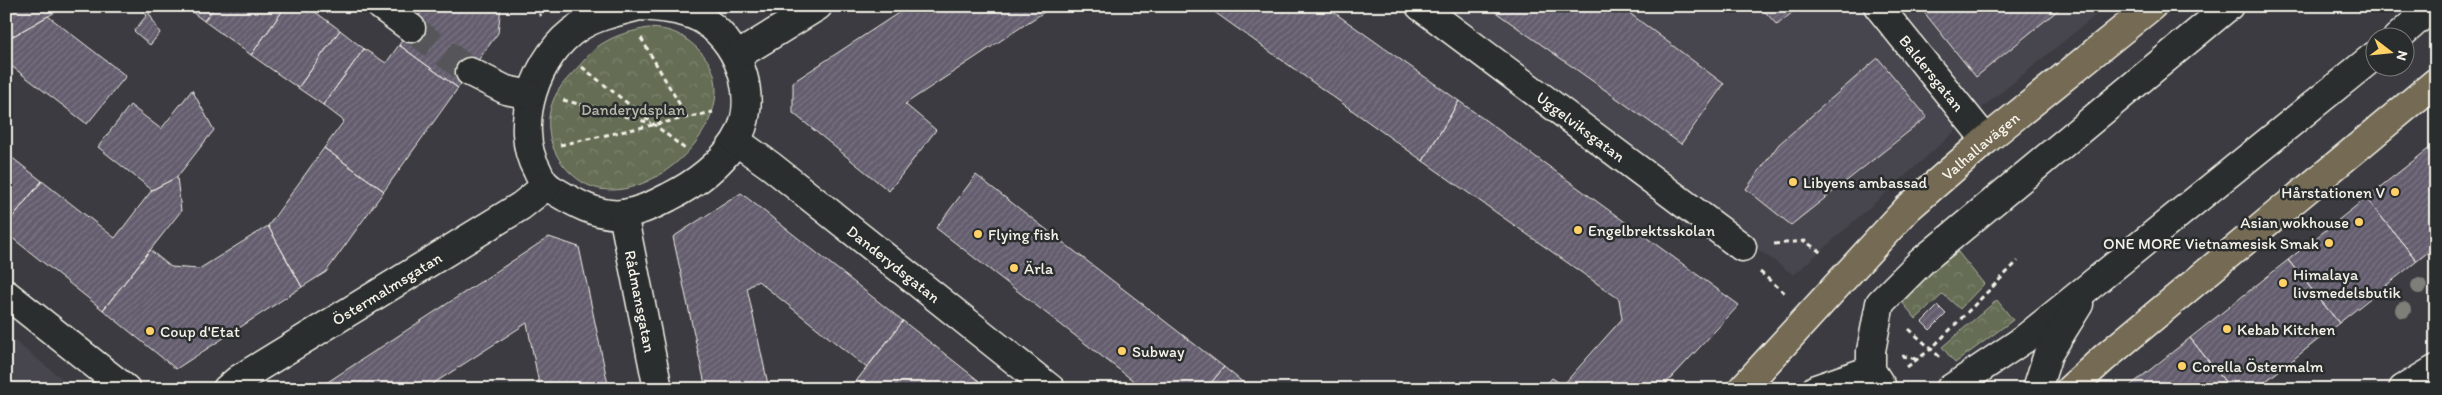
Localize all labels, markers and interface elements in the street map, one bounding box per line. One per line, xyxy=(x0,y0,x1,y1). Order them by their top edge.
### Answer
north arrow xyxy=(2364,28,2414,78)
street label: Baldersgatan xyxy=(1895,31,1968,115)
text: N xyxy=(2393,49,2411,62)
street label: Uggelviksgatan xyxy=(1533,88,1629,166)
park label: Danderydsplan xyxy=(581,100,685,119)
street label: Valhallavägen xyxy=(1938,108,2023,184)
place label: Libyens ambassad xyxy=(1803,173,1927,192)
marker: Libyens ambassad xyxy=(1787,176,1799,188)
place label: Hårstationen V xyxy=(2281,183,2386,202)
marker: Hårstationen V xyxy=(2389,186,2401,198)
place label: Asian wokhouse xyxy=(2240,213,2349,232)
marker: Asian wokhouse xyxy=(2353,216,2365,228)
street label: Danderydsgatan xyxy=(843,221,944,307)
place label: Engelbrektsskolan xyxy=(1588,221,1715,240)
marker: Engelbrektsskolan xyxy=(1572,224,1584,236)
place label: Flying fish xyxy=(988,225,1059,244)
marker: Flying fish xyxy=(972,228,984,240)
place label: ONE MORE Vietnamesisk Smak xyxy=(2103,234,2319,253)
marker: ONE MORE Vietnamesisk Smak xyxy=(2323,237,2335,249)
street label: Östermalmsgatan xyxy=(329,248,445,330)
street label: Rådmansgatan xyxy=(620,249,659,354)
place label: Ärla xyxy=(1024,259,1054,278)
marker: Ärla xyxy=(1008,262,1020,274)
place label: Himalaya livsmedelsbutik xyxy=(2293,265,2401,302)
marker: Himalaya livsmedelsbutik xyxy=(2277,277,2289,289)
place label: Kebab Kitchen xyxy=(2237,320,2335,339)
place label: Coup d'Etat xyxy=(160,322,240,341)
marker: Kebab Kitchen xyxy=(2221,323,2233,335)
marker: Coup d'Etat xyxy=(144,325,156,337)
place label: Subway xyxy=(1132,342,1185,361)
marker: Subway xyxy=(1116,345,1128,357)
place label: Corella Östermalm xyxy=(2192,357,2324,376)
marker: Corella Östermalm xyxy=(2176,360,2188,372)

